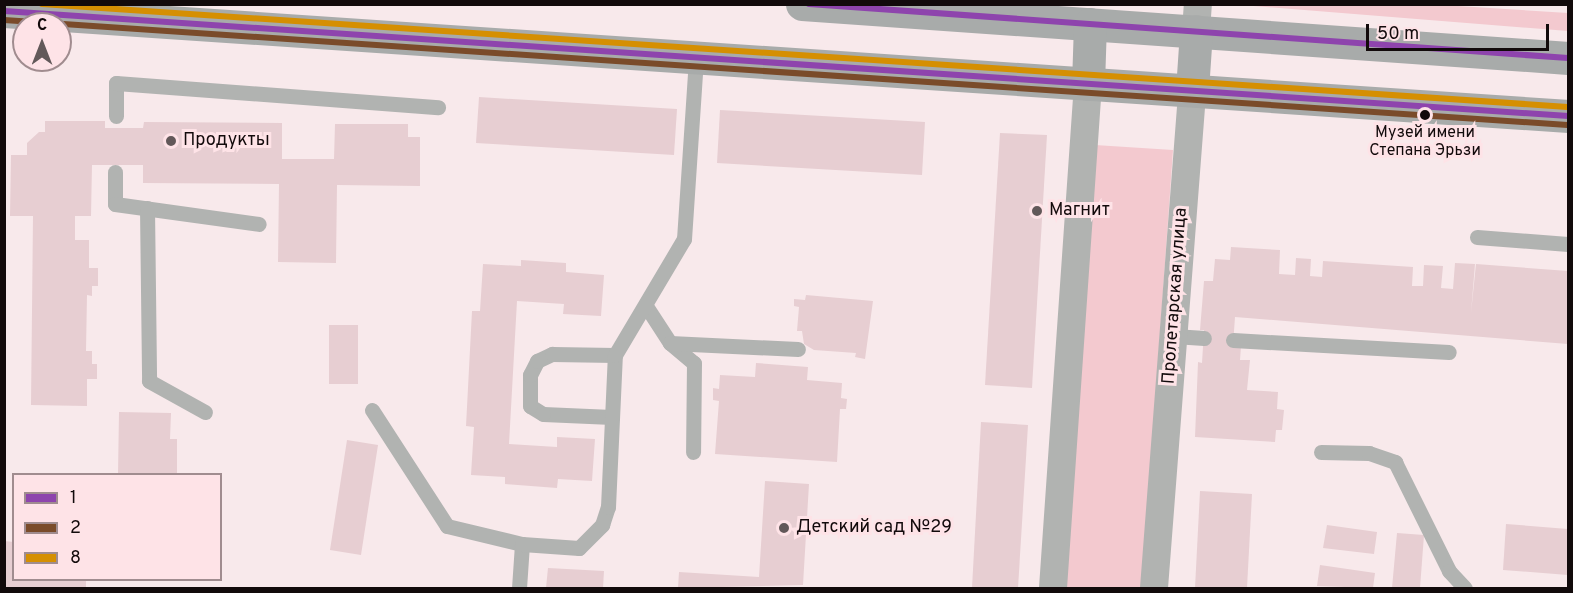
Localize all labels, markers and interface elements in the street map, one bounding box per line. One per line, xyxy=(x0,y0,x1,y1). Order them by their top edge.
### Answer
north arrow xyxy=(12,12,72,72)
scale bar xyxy=(1369,12,1552,50)
text: С xyxy=(37,16,47,36)
text: 50 m xyxy=(1377,23,1419,46)
marker: Музей имени Степана Эрьзи xyxy=(1419,109,1431,121)
place label: Музей имени Степана Эрьзи xyxy=(1369,123,1481,161)
place label: Продукты xyxy=(183,130,270,152)
marker: Продукты xyxy=(164,134,178,148)
place label: Магнит xyxy=(1049,200,1110,222)
marker: Магнит xyxy=(1030,204,1044,218)
street label: Пролетарская улица xyxy=(1159,207,1193,385)
legend xyxy=(12,473,222,581)
text: 1 xyxy=(70,487,77,510)
text: 2 xyxy=(70,517,81,540)
place label: Детский сад №29 xyxy=(796,517,952,539)
marker: Детский сад №29 xyxy=(777,521,791,535)
text: 8 xyxy=(70,547,81,570)

